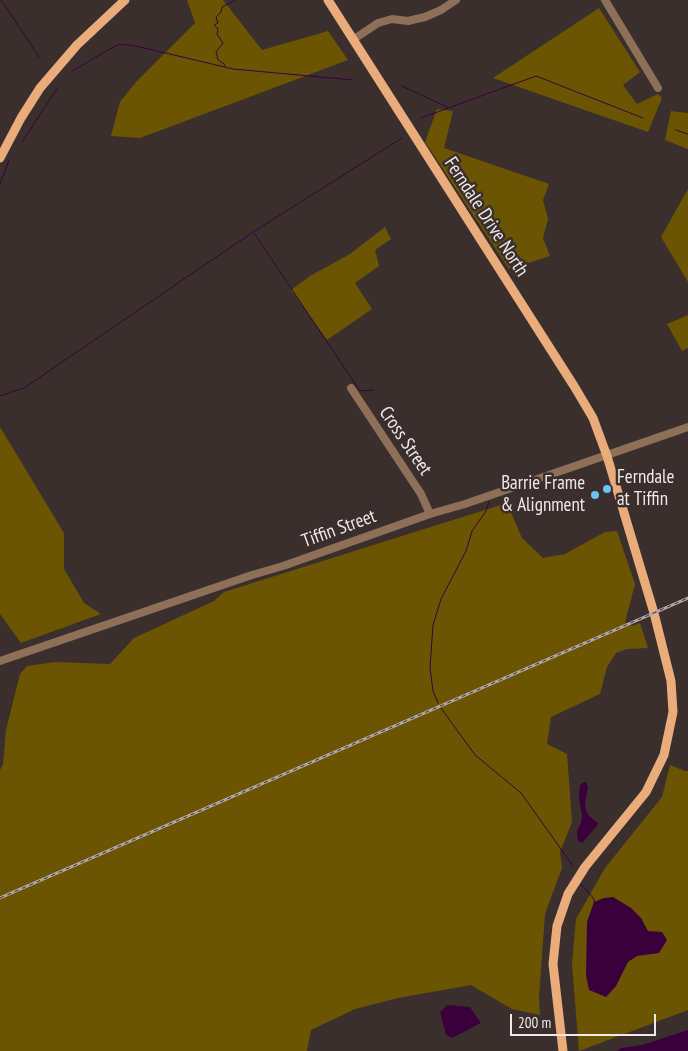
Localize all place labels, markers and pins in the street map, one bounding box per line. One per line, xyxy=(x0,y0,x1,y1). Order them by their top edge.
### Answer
place label: Ferndale at Tiffin xyxy=(617,467,674,511)
place label: Barrie Frame & Alignment xyxy=(501,473,585,517)
marker: Ferndale at Tiffin xyxy=(601,483,613,495)
marker: Barrie Frame & Alignment xyxy=(589,489,601,501)

